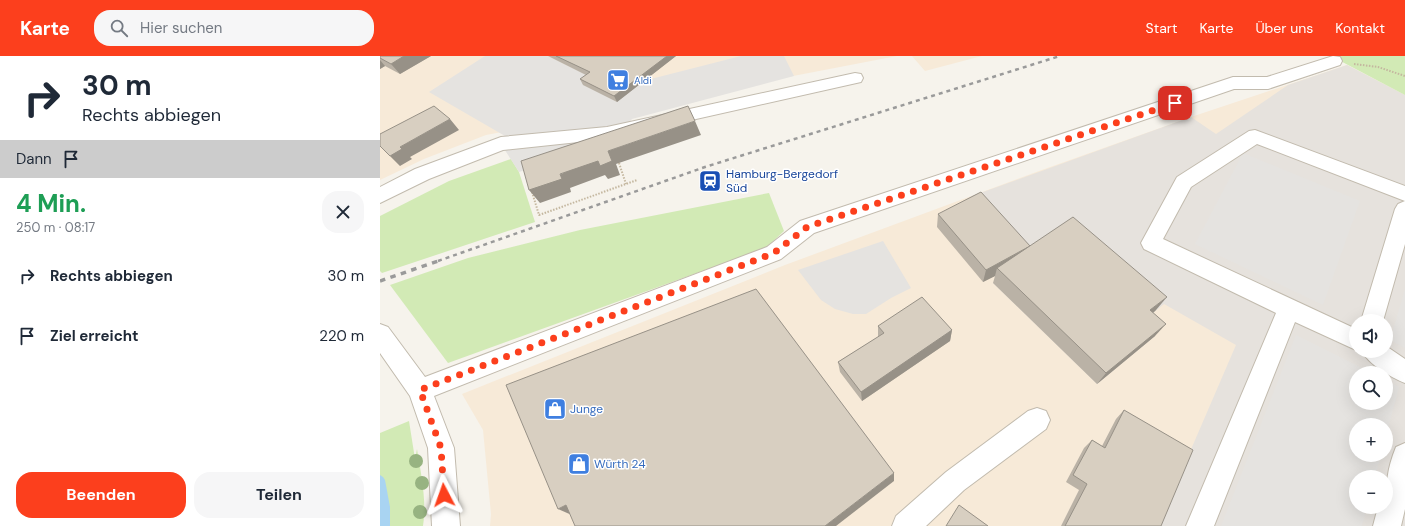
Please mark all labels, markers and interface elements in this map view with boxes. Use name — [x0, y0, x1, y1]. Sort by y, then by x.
search box — [94, 10, 374, 46]
text: Karte — [20, 16, 70, 41]
icon: search — [108, 17, 130, 39]
text: Hier suchen — [140, 18, 222, 38]
text: Start — [1146, 19, 1177, 37]
text: Karte — [1199, 19, 1233, 37]
text: Über uns — [1255, 19, 1313, 37]
text: Kontakt — [1335, 19, 1385, 37]
text: 30 m — [82, 67, 152, 104]
supermarket icon: Aldi — [605, 67, 631, 93]
icon: right — [16, 72, 68, 124]
place label: Aldi — [634, 74, 652, 87]
pin — [1158, 86, 1192, 120]
icon: arrive — [1164, 92, 1186, 114]
text: Rechts abbiegen — [82, 103, 221, 127]
icon: arrive — [60, 148, 82, 170]
text: Dann — [16, 149, 52, 169]
place label: Hamburg-Bergedorf Süd — [726, 166, 838, 196]
station icon: Hamburg-Bergedorf Süd — [697, 168, 723, 194]
text: 4 Min. — [16, 188, 86, 219]
button: close — [322, 191, 364, 233]
text: 250 m · 08:17 — [16, 219, 95, 236]
icon: right — [16, 265, 38, 287]
text: Rechts abbiegen — [50, 266, 173, 286]
text: 30 m — [328, 266, 364, 286]
map controls — [1349, 314, 1393, 514]
button: sound — [1349, 314, 1393, 358]
icon: arrive — [16, 325, 38, 347]
text: Ziel erreicht — [50, 326, 139, 346]
text: 220 m — [319, 326, 364, 346]
button: search — [1349, 366, 1393, 410]
shop icon: Junge — [542, 396, 568, 422]
place label: Junge — [570, 401, 603, 417]
button: + — [1349, 418, 1393, 462]
shop icon: Würth 24 — [566, 451, 592, 477]
place label: Würth 24 — [594, 456, 646, 472]
button: − — [1349, 470, 1393, 514]
button: Beenden — [16, 472, 186, 518]
button: Teilen — [194, 472, 364, 518]
position arrow — [423, 474, 465, 516]

